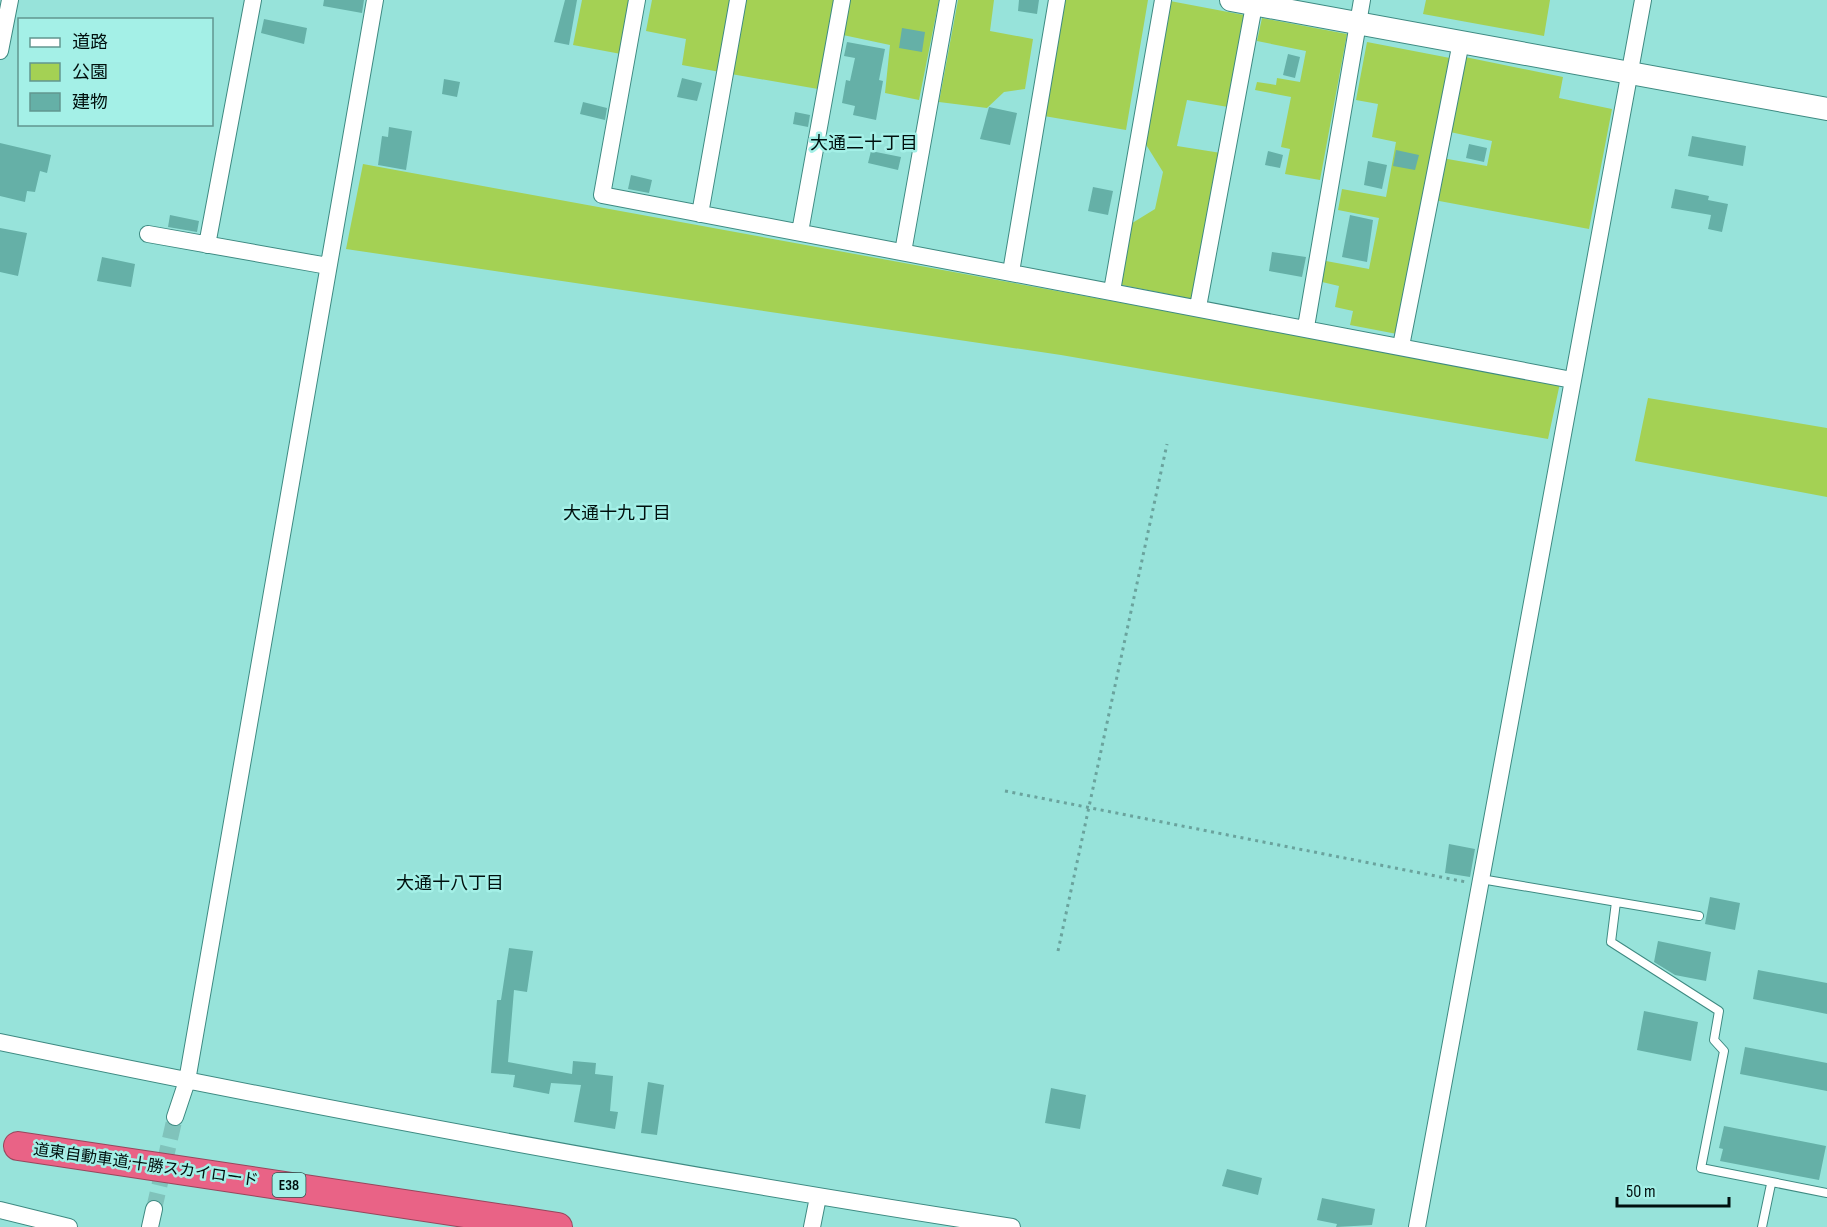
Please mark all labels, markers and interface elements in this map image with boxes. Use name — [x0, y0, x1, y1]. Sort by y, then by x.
legend — [18, 18, 213, 126]
text: 道路 — [72, 32, 108, 53]
text: 公園 — [72, 62, 108, 83]
text: 建物 — [72, 92, 108, 113]
district label: 大通二十丁目 — [810, 133, 918, 154]
district label: 大通十九丁目 — [563, 503, 671, 524]
district label: 大通十八丁目 — [396, 873, 504, 894]
street label: 道東自動車道;十勝スカイロード — [32, 1140, 260, 1191]
scale bar — [1617, 1170, 1730, 1208]
road number: E38 — [272, 1173, 306, 1197]
text: 50 m — [1626, 1181, 1656, 1202]

